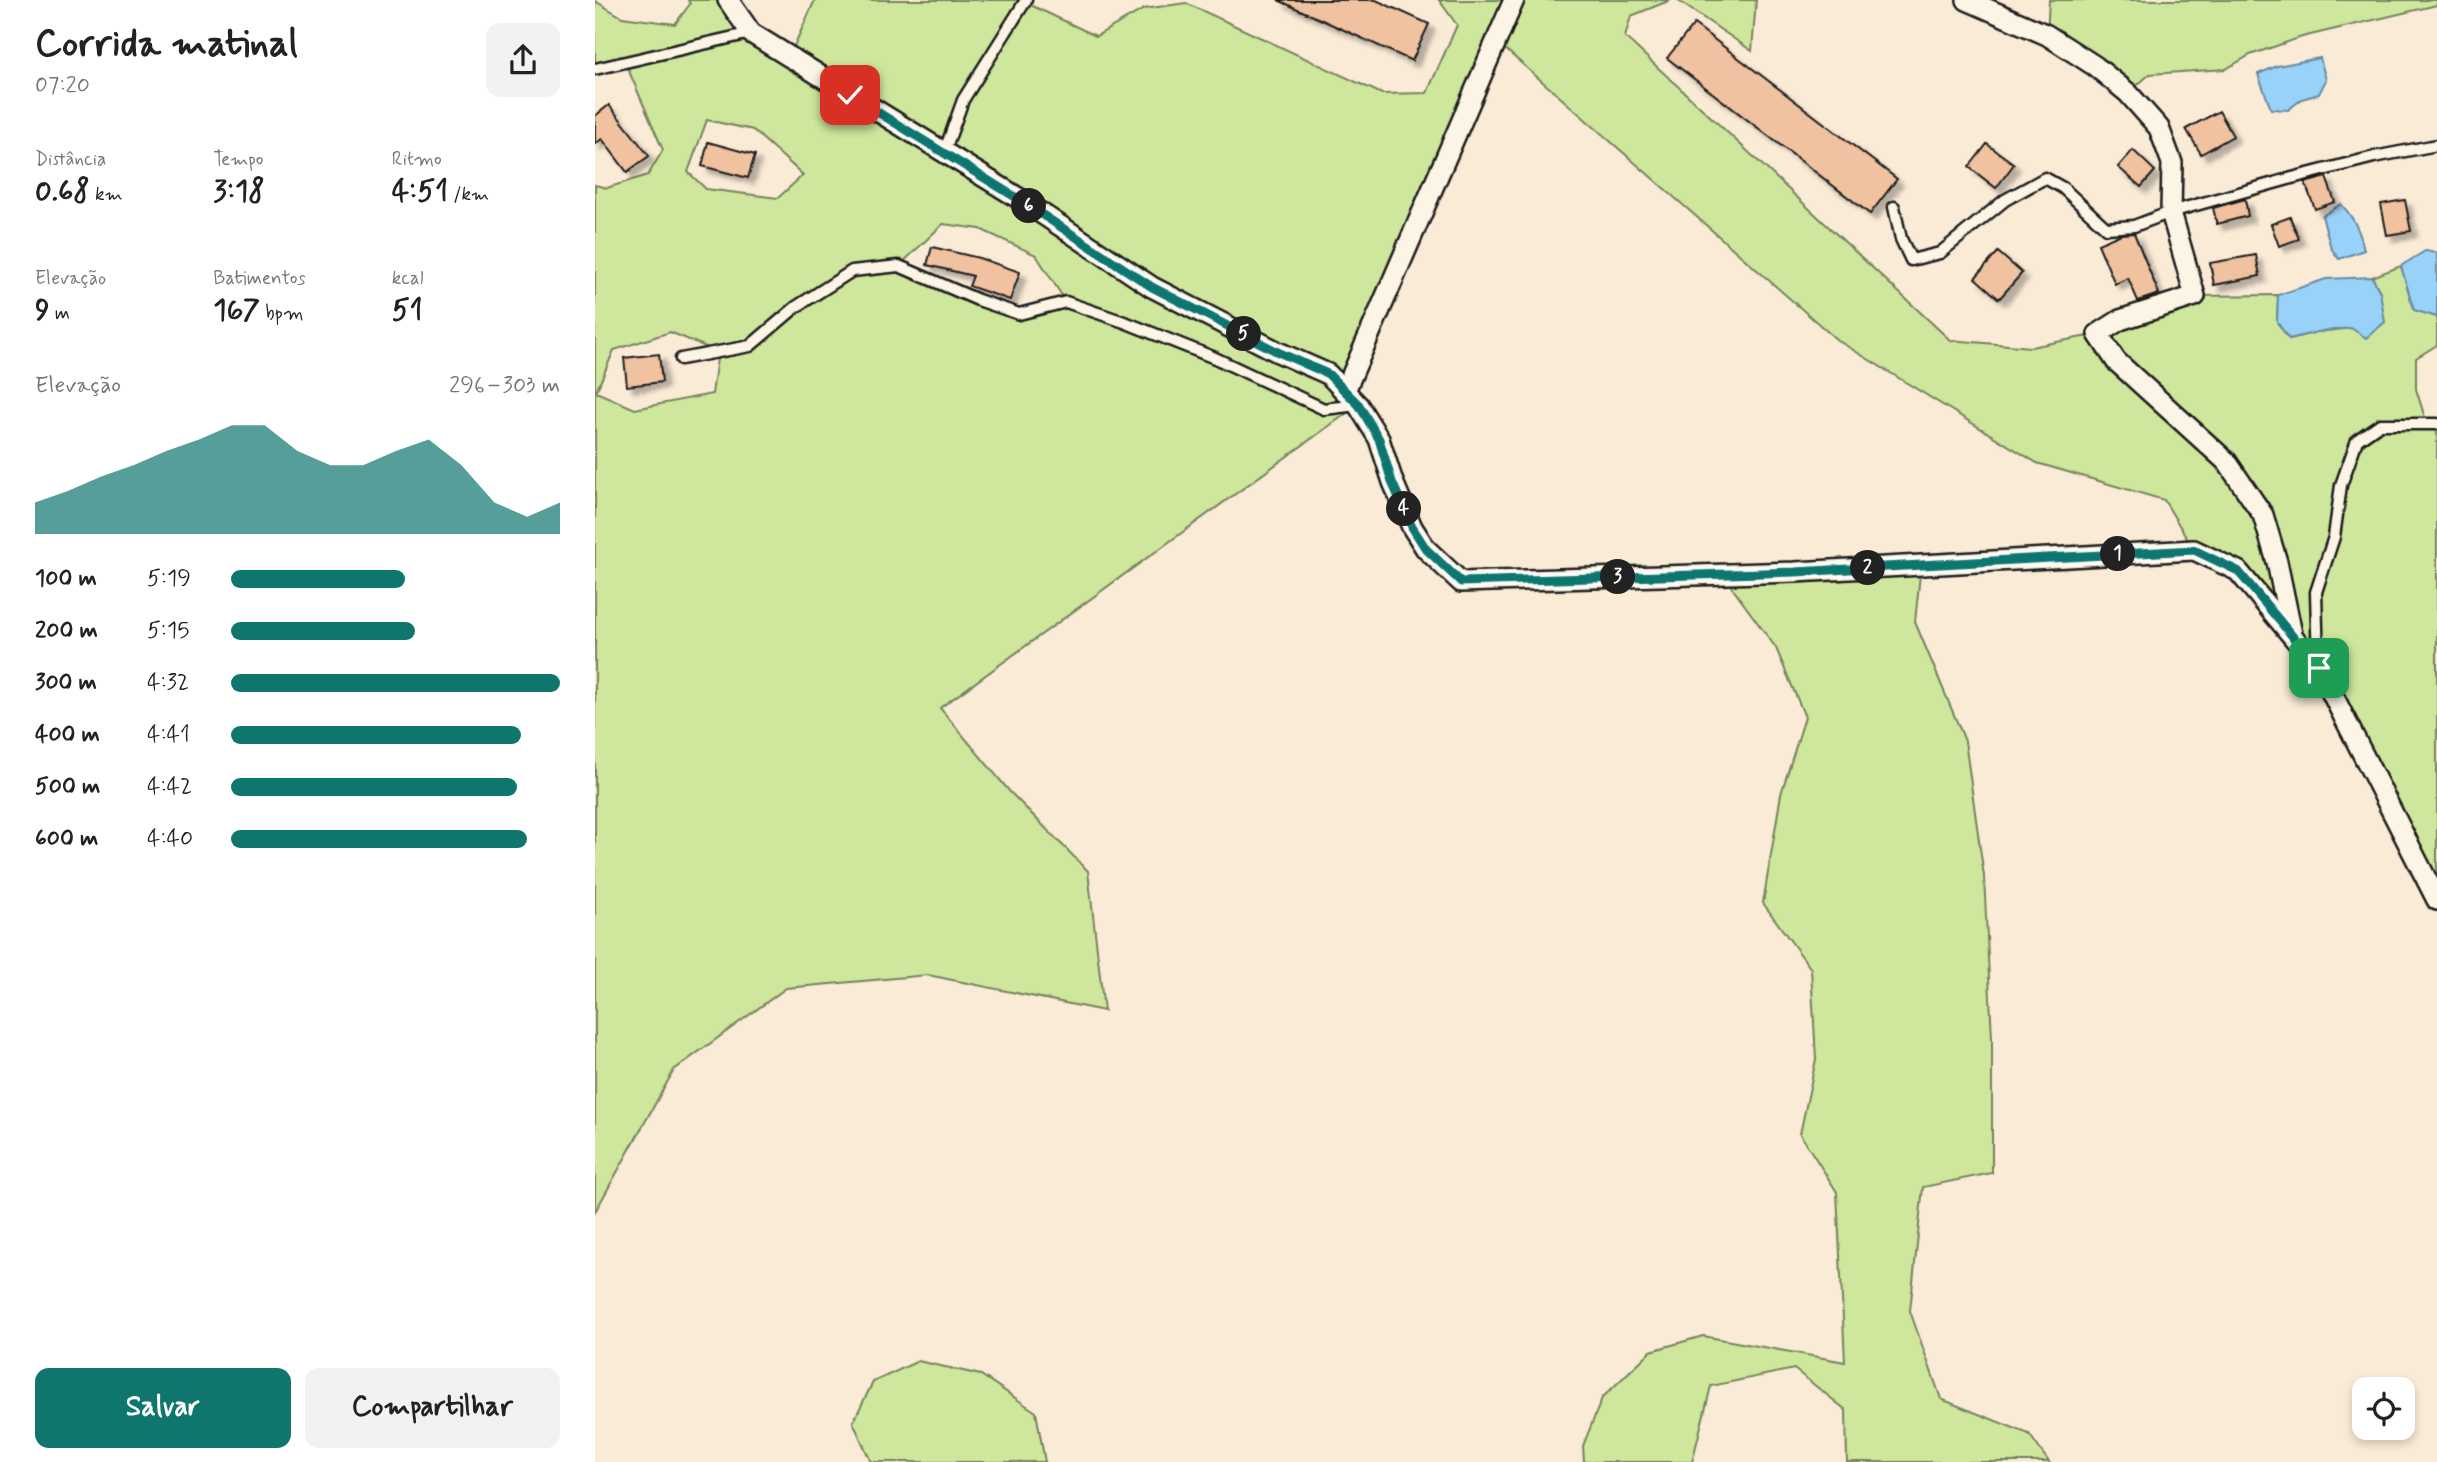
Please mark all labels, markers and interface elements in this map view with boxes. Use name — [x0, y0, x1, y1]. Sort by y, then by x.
text: Corrida matinal — [35, 20, 298, 69]
button: share — [486, 23, 560, 97]
pin — [820, 65, 880, 125]
text: 07:20 — [35, 71, 90, 101]
icon: check — [831, 76, 869, 114]
text: Distância — [35, 147, 106, 172]
text: Tempo — [213, 147, 264, 172]
text: Ritmo — [392, 147, 442, 172]
text: 0.68 — [35, 172, 90, 211]
text: 3:18 — [213, 172, 265, 211]
text: 4:51 — [392, 172, 448, 211]
text: km — [90, 182, 123, 207]
text: /km — [448, 182, 489, 207]
pin: 6 — [1011, 188, 1047, 224]
text: 6 — [1024, 193, 1033, 218]
text: Elevação — [35, 266, 106, 291]
text: Batimentos — [213, 266, 306, 291]
text: kcal — [392, 266, 424, 291]
text: 9 — [35, 291, 50, 330]
text: 167 — [213, 291, 260, 330]
text: 51 — [392, 291, 423, 330]
text: m — [50, 301, 70, 326]
text: bpm — [260, 301, 303, 326]
pin: 5 — [1227, 316, 1261, 352]
text: 5 — [1238, 321, 1249, 346]
text: Elevação — [35, 371, 121, 401]
text: 296–303 m — [449, 371, 560, 401]
pin: 4 — [1387, 491, 1421, 526]
text: 4 — [1398, 496, 1409, 521]
pin: 1 — [2101, 536, 2135, 572]
text: 1 — [2113, 541, 2122, 566]
pin: 2 — [1851, 550, 1885, 586]
text: 2 — [1863, 555, 1872, 580]
pin: 3 — [1601, 560, 1635, 594]
text: 100 m — [35, 564, 97, 594]
text: 5:19 — [147, 564, 191, 594]
text: 3 — [1613, 564, 1622, 589]
text: 200 m — [35, 616, 98, 646]
text: 5:15 — [147, 616, 189, 646]
pin — [2289, 638, 2349, 698]
icon: arrive — [2300, 649, 2338, 687]
text: 300 m — [35, 668, 97, 698]
text: 4:32 — [147, 668, 189, 698]
text: 400 m — [35, 720, 100, 750]
text: 4:41 — [147, 720, 190, 750]
text: 500 m — [35, 772, 100, 802]
text: 4:42 — [147, 772, 192, 802]
text: 600 m — [35, 824, 98, 854]
text: 4:40 — [147, 824, 193, 854]
button: Salvar — [35, 1368, 291, 1448]
button: Compartilhar — [305, 1368, 560, 1448]
map controls — [2352, 1377, 2415, 1440]
button: locate — [2352, 1377, 2415, 1440]

